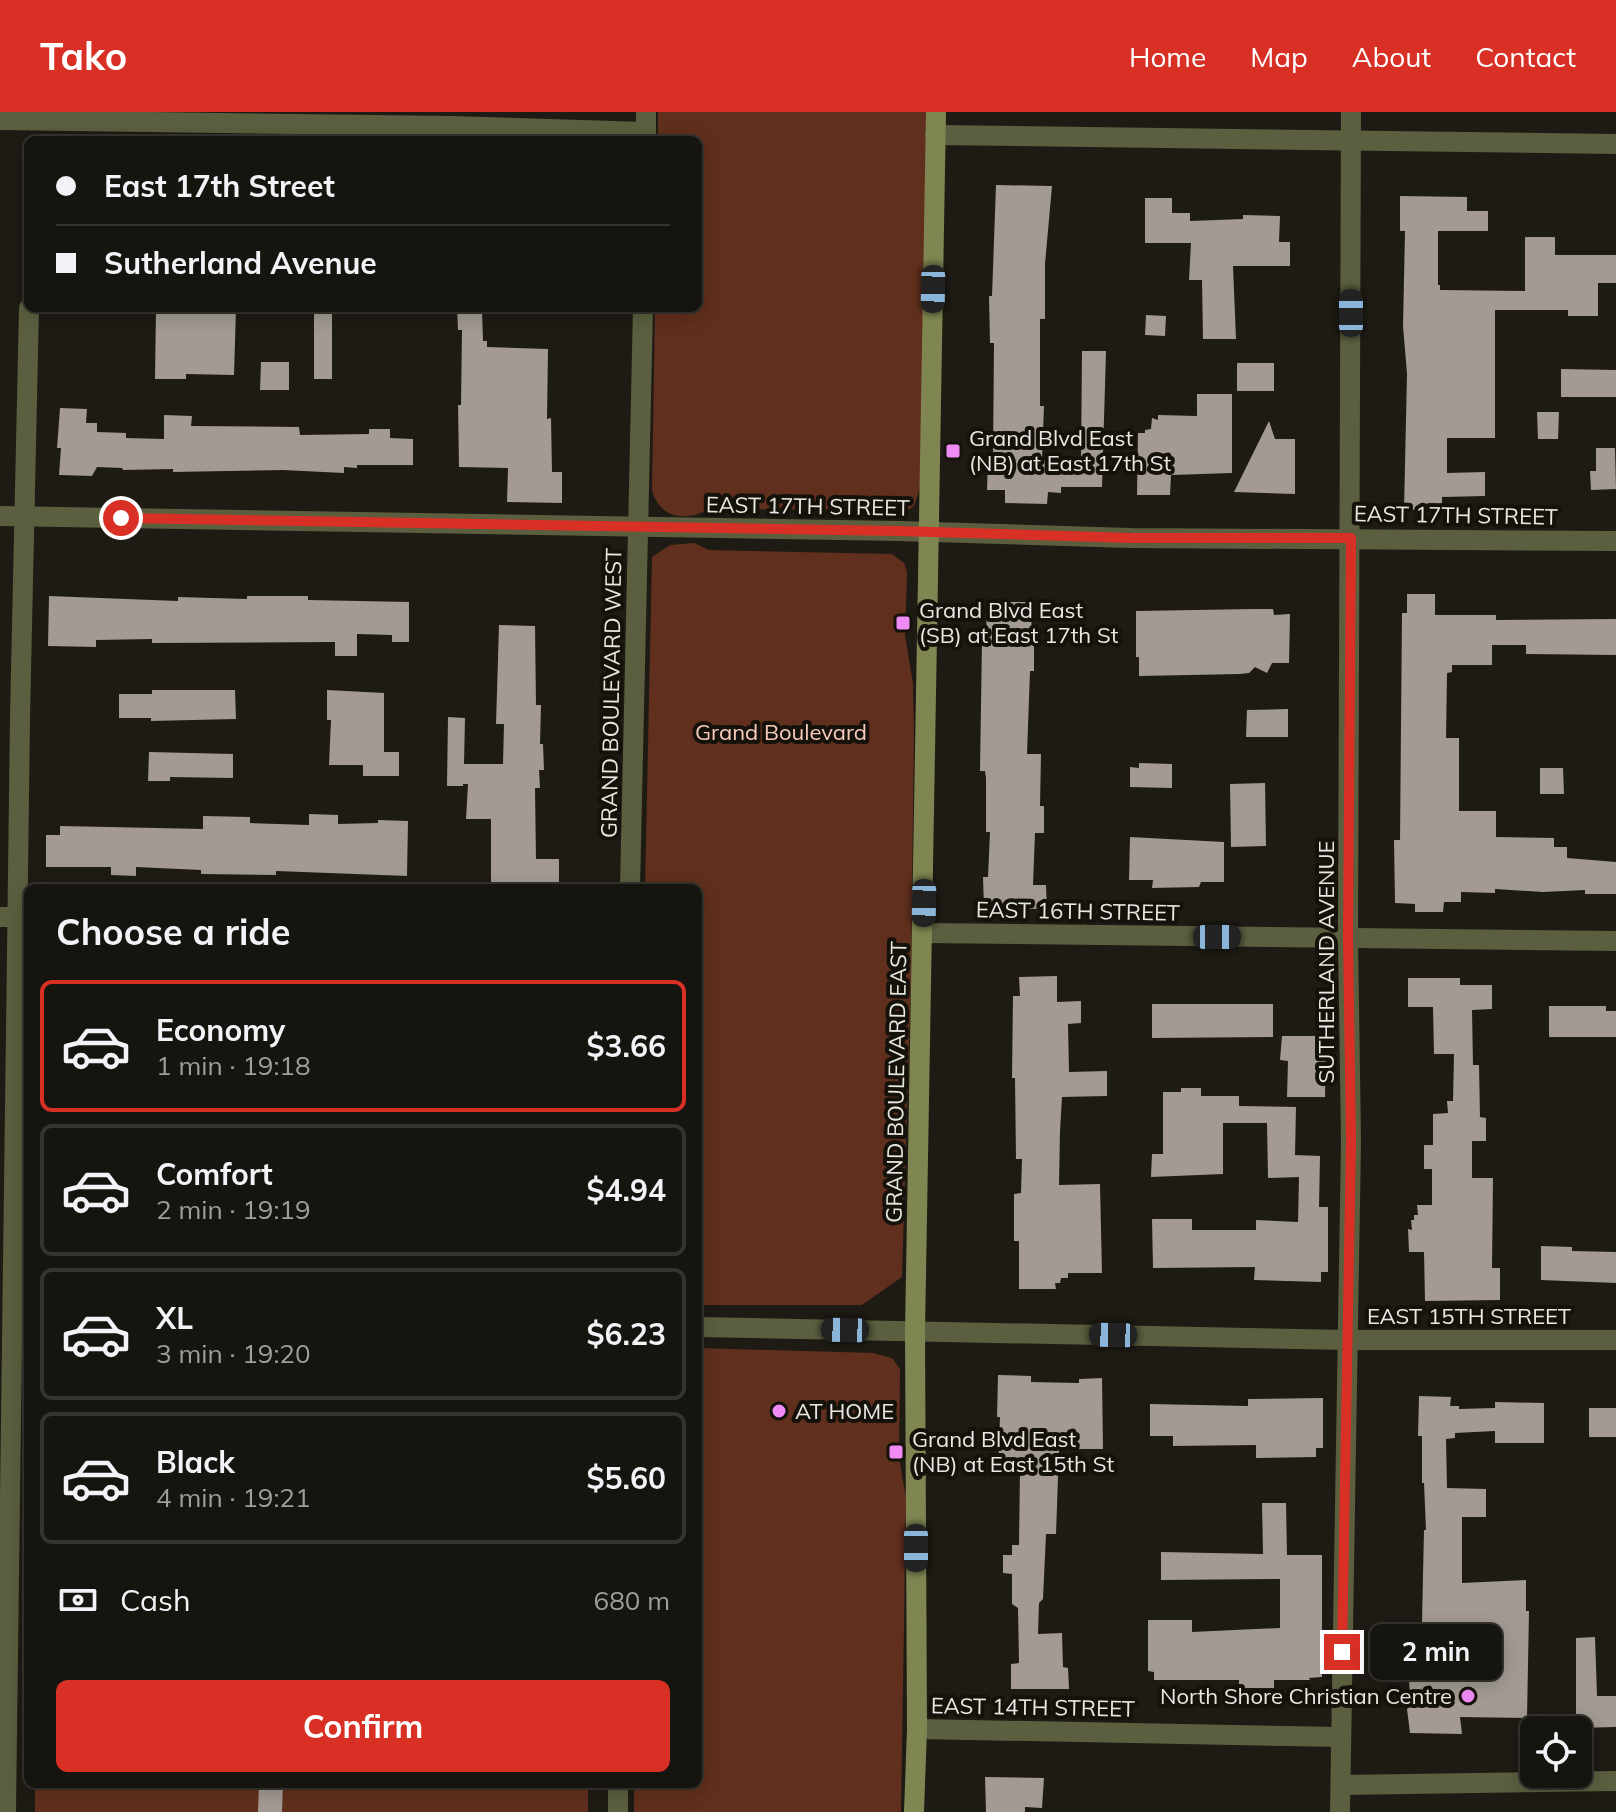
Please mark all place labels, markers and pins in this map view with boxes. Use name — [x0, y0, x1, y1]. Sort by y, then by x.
place label: Grand Blvd East (NB) at East 17th St — [969, 424, 1171, 477]
marker: Grand Blvd East (NB) at East 17th St — [944, 442, 962, 460]
place label: Grand Blvd East (SB) at East 17th St — [919, 596, 1119, 649]
marker: Grand Blvd East (SB) at East 17th St — [894, 614, 912, 632]
place label: AT HOME — [795, 1397, 894, 1425]
marker: AT HOME — [770, 1402, 788, 1420]
place label: Grand Blvd East (NB) at East 15th St — [912, 1425, 1114, 1478]
marker: Grand Blvd East (NB) at East 15th St — [887, 1443, 905, 1461]
place label: North Shore Christian Centre — [1160, 1682, 1452, 1710]
marker: North Shore Christian Centre — [1459, 1687, 1477, 1705]

